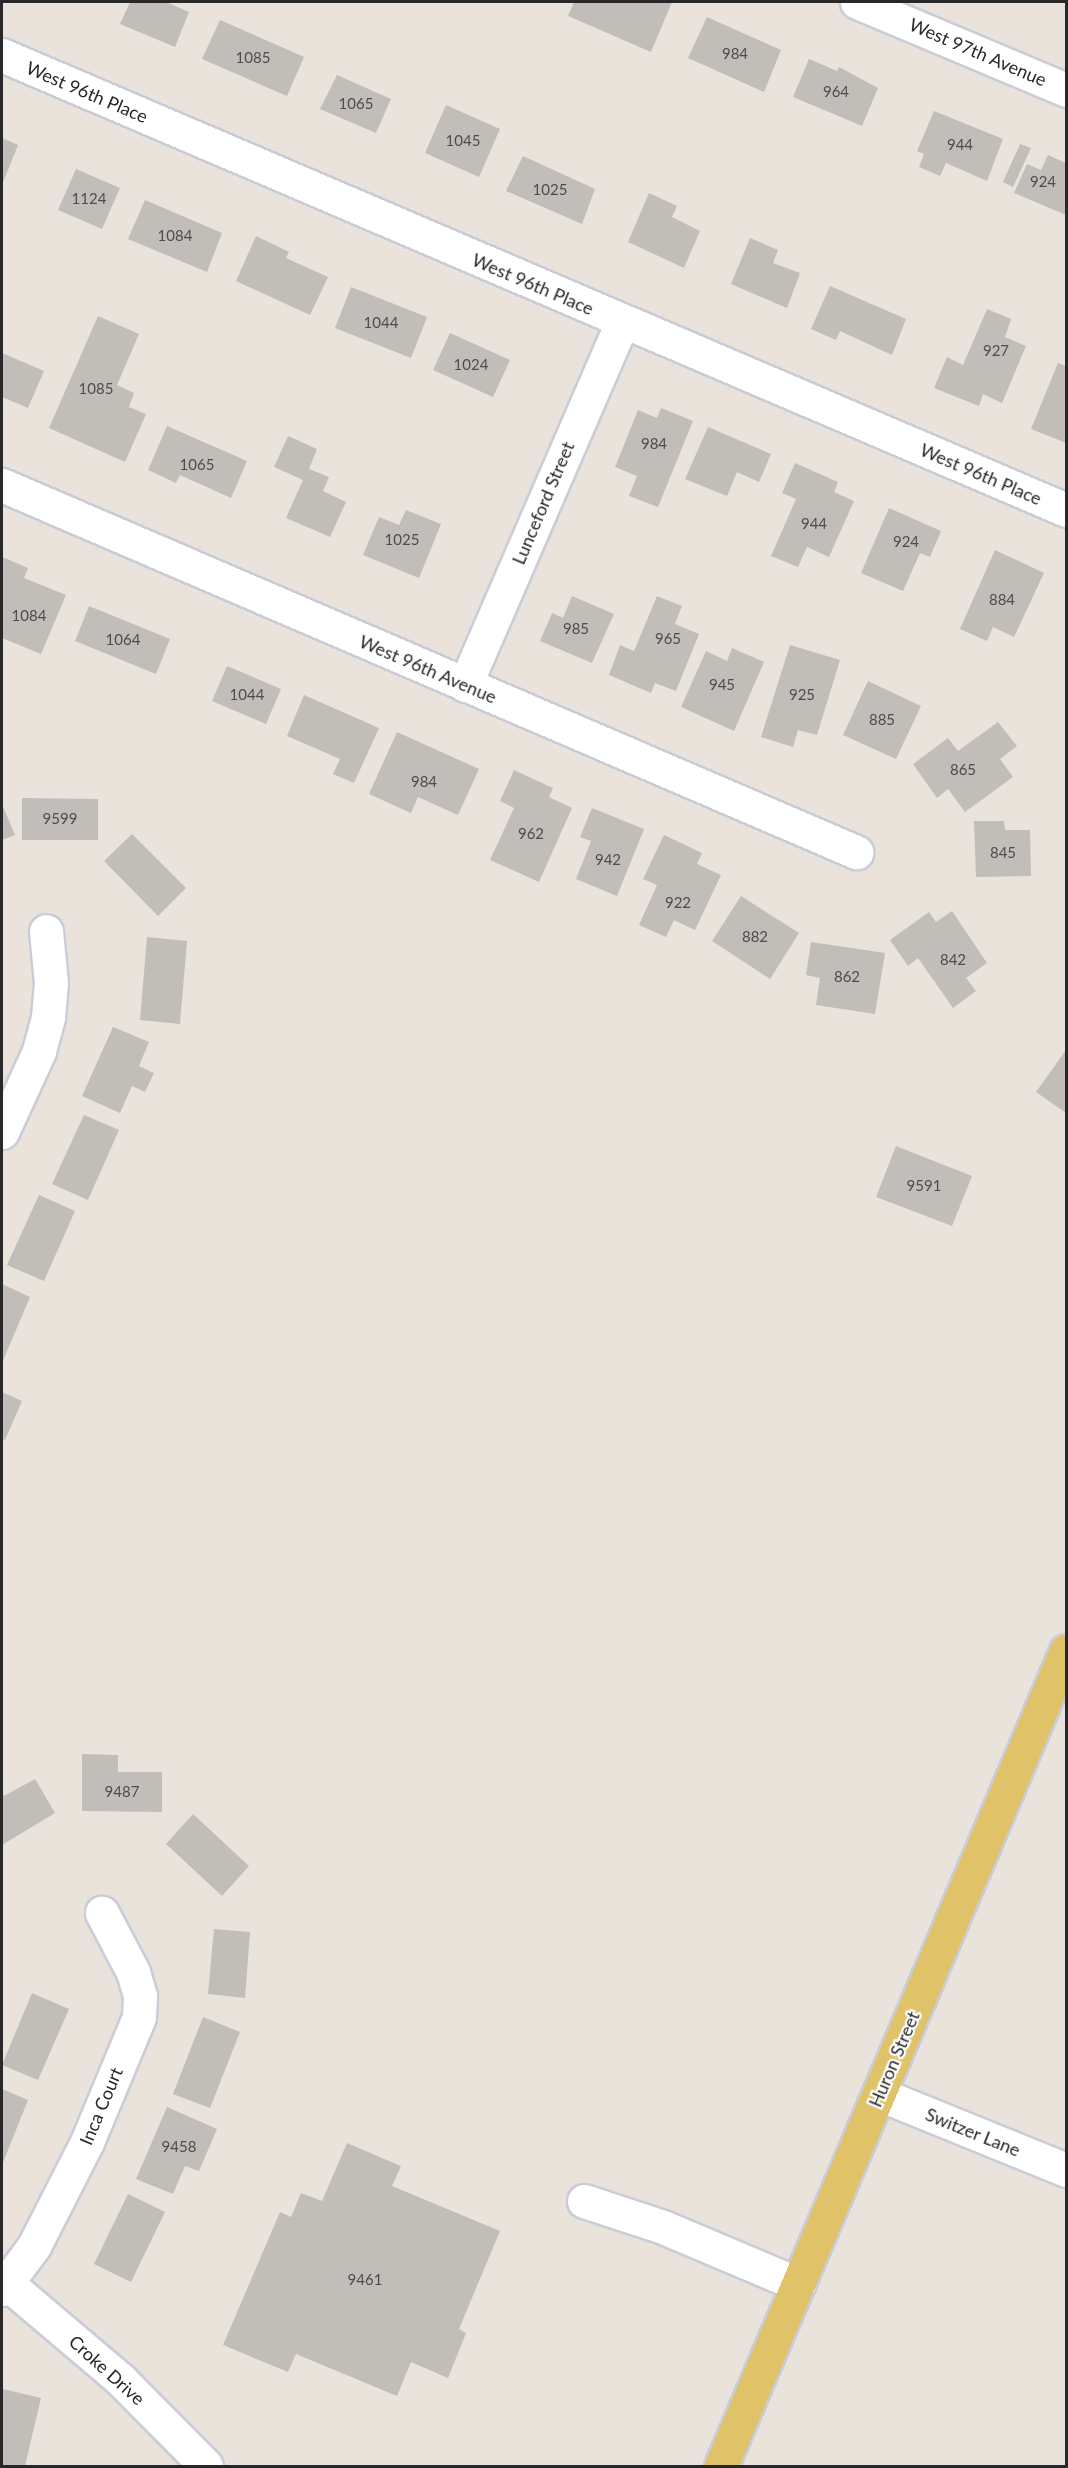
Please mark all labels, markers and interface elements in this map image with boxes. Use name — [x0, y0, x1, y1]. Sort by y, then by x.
street label: West 97th Avenue — [906, 13, 1050, 91]
house number: 984 — [722, 45, 748, 63]
house number: 1085 — [236, 49, 270, 67]
street label: West 96th Place — [23, 57, 151, 127]
house number: 964 — [823, 83, 849, 101]
house number: 1065 — [339, 95, 373, 113]
house number: 1045 — [446, 132, 480, 150]
house number: 944 — [947, 136, 973, 154]
house number: 924 — [1030, 173, 1056, 191]
house number: 1025 — [533, 181, 567, 199]
house number: 1124 — [72, 190, 106, 208]
house number: 1084 — [158, 227, 192, 245]
street label: West 96th Place — [469, 249, 597, 319]
house number: 1044 — [364, 314, 398, 332]
house number: 927 — [983, 342, 1009, 360]
house number: 1024 — [454, 356, 488, 374]
house number: 1085 — [79, 380, 113, 398]
house number: 984 — [641, 435, 667, 453]
street label: Lunceford Street — [507, 438, 579, 568]
street label: West 96th Place — [917, 439, 1045, 509]
house number: 1065 — [180, 456, 214, 474]
house number: 944 — [801, 515, 827, 533]
house number: 1025 — [385, 531, 419, 549]
house number: 924 — [893, 533, 919, 551]
house number: 884 — [989, 591, 1015, 609]
house number: 1084 — [12, 607, 46, 625]
house number: 985 — [563, 620, 589, 638]
street label: West 96th Avenue — [356, 630, 500, 708]
house number: 965 — [655, 630, 681, 648]
house number: 1064 — [106, 631, 140, 649]
house number: 945 — [709, 676, 735, 694]
house number: 1044 — [230, 686, 264, 704]
house number: 925 — [789, 686, 815, 704]
house number: 885 — [869, 711, 895, 729]
house number: 865 — [950, 761, 976, 779]
house number: 984 — [411, 773, 437, 791]
house number: 9599 — [43, 810, 77, 828]
house number: 962 — [518, 825, 544, 843]
house number: 845 — [990, 844, 1016, 862]
house number: 942 — [595, 851, 621, 869]
house number: 922 — [665, 894, 691, 912]
house number: 882 — [742, 928, 768, 946]
house number: 842 — [940, 951, 966, 969]
house number: 862 — [834, 968, 860, 986]
house number: 9591 — [907, 1177, 941, 1195]
house number: 9487 — [105, 1783, 139, 1801]
street label: Huron Street — [864, 2008, 924, 2110]
street label: Inca Court — [75, 2064, 127, 2148]
street label: Switzer Lane — [922, 2103, 1024, 2161]
house number: 9458 — [162, 2138, 196, 2156]
house number: 9461 — [348, 2271, 382, 2289]
street label: Croke Drive — [65, 2331, 149, 2409]

